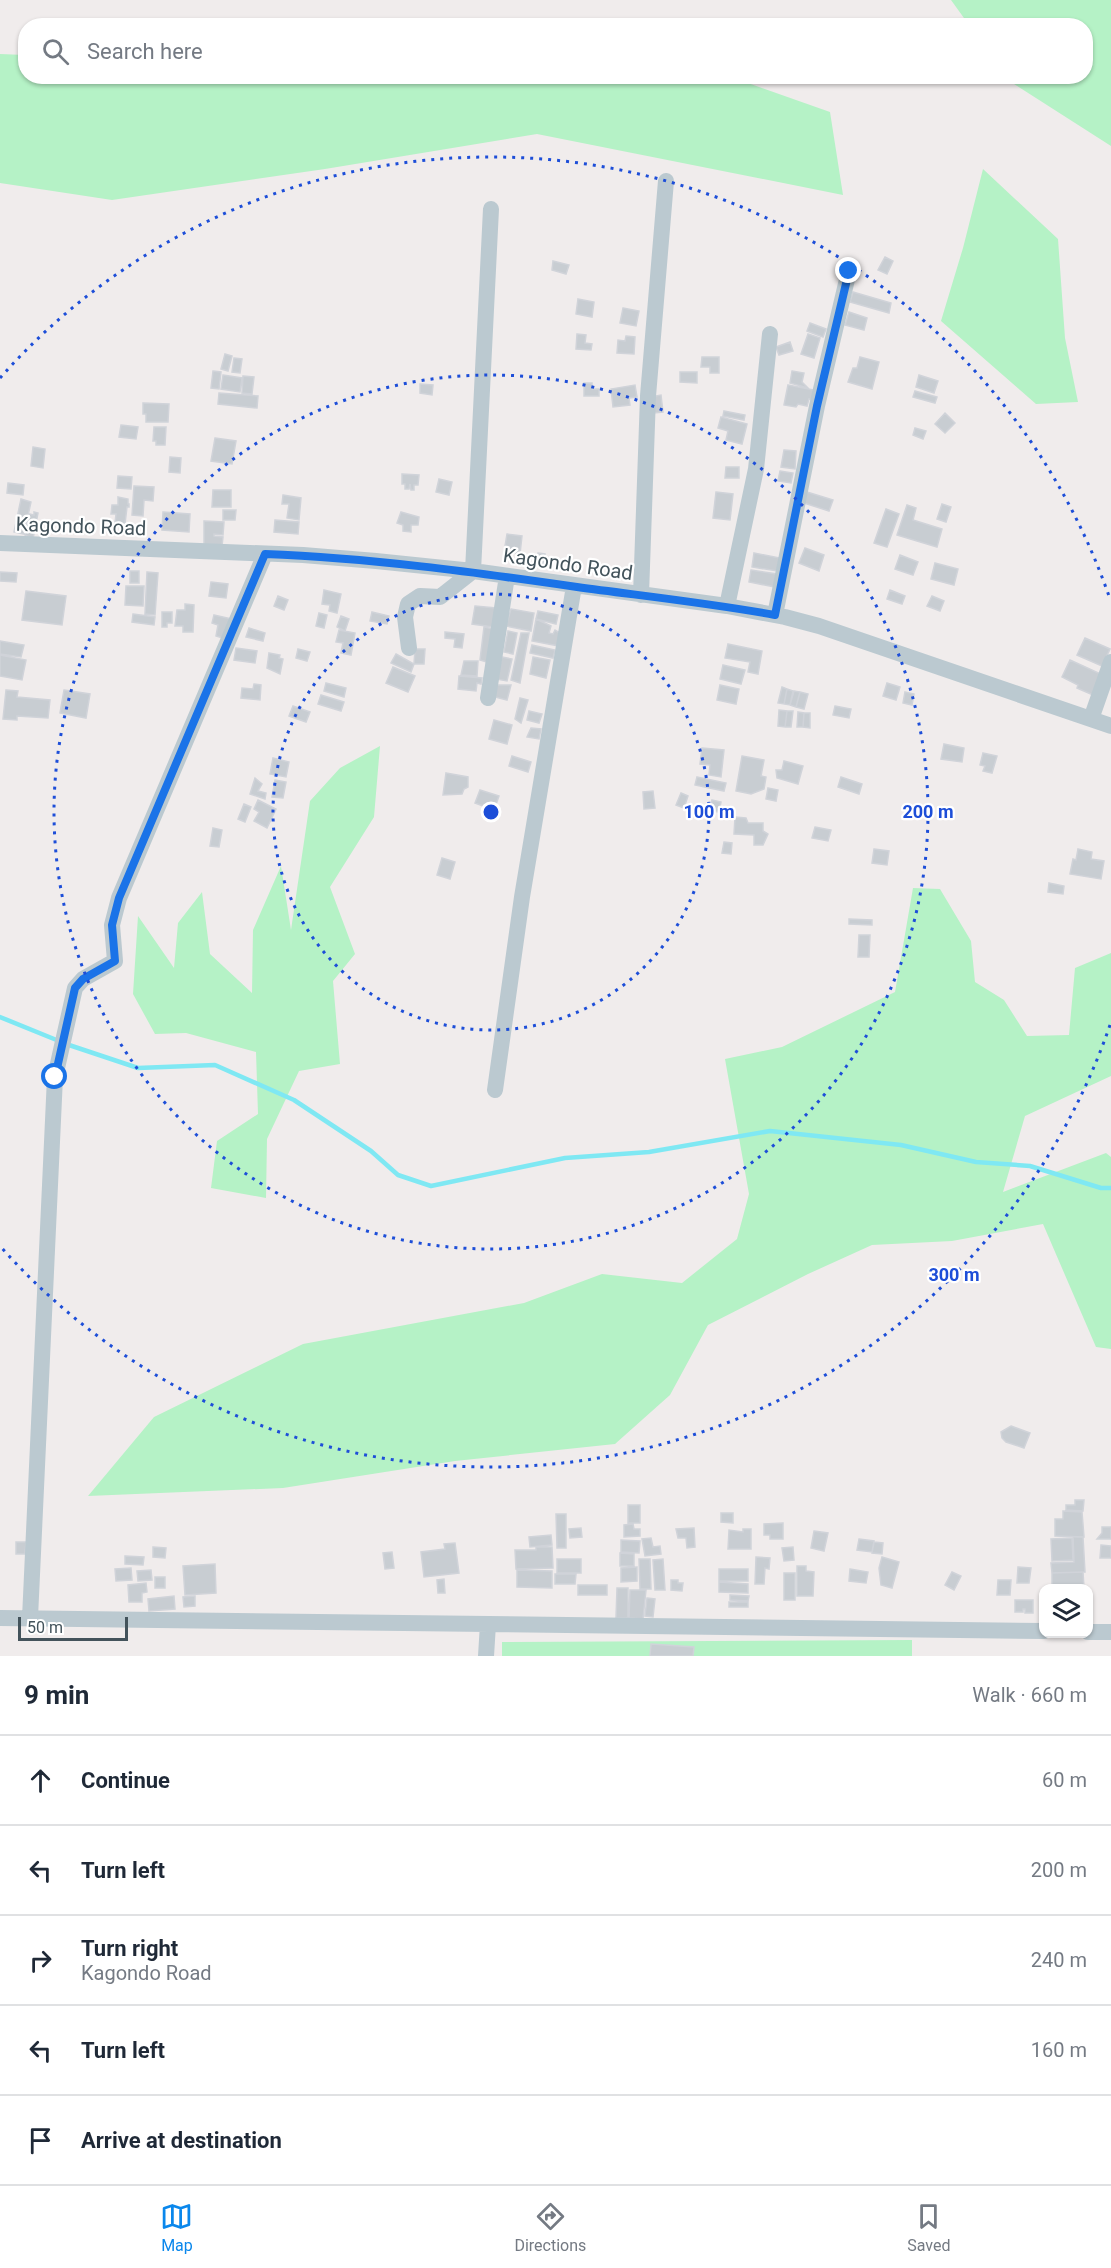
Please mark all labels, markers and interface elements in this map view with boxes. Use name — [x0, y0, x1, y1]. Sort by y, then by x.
search box — [18, 18, 1093, 84]
icon: search — [39, 35, 72, 68]
text: Search here — [87, 39, 203, 64]
route end — [835, 257, 861, 283]
street label: Kagondo Road — [15, 512, 147, 540]
street label: Kagondo Road — [502, 543, 634, 585]
text: 100 m — [683, 801, 735, 822]
text: 200 m — [902, 801, 954, 822]
centre of rings — [481, 802, 501, 822]
route start — [41, 1063, 67, 1089]
text: 300 m — [928, 1264, 980, 1285]
map controls — [1039, 1584, 1093, 1638]
button: layers — [1039, 1584, 1093, 1638]
scale bar — [18, 1614, 128, 1642]
text: 50 m — [27, 1618, 63, 1637]
text: 9 min — [24, 1680, 89, 1710]
text: Walk · 660 m — [972, 1683, 1087, 1707]
icon: ahead — [24, 1764, 57, 1797]
text: Continue — [81, 1768, 170, 1793]
text: 60 m — [1042, 1768, 1087, 1792]
icon: left — [24, 1854, 57, 1887]
text: Turn left — [81, 1858, 165, 1883]
text: 200 m — [1031, 1858, 1087, 1882]
text: Turn right — [81, 1936, 178, 1961]
icon: right — [24, 1944, 57, 1977]
text: 240 m — [1031, 1948, 1087, 1972]
text: Kagondo Road — [81, 1961, 212, 1985]
icon: left — [24, 2034, 57, 2067]
text: Turn left — [81, 2038, 165, 2063]
text: 160 m — [1031, 2038, 1087, 2062]
icon: arrive — [24, 2124, 57, 2157]
text: Arrive at destination — [81, 2128, 282, 2153]
tab: Map — [160, 2200, 193, 2255]
tab: Directions — [514, 2200, 586, 2255]
tab: Saved — [907, 2200, 951, 2255]

